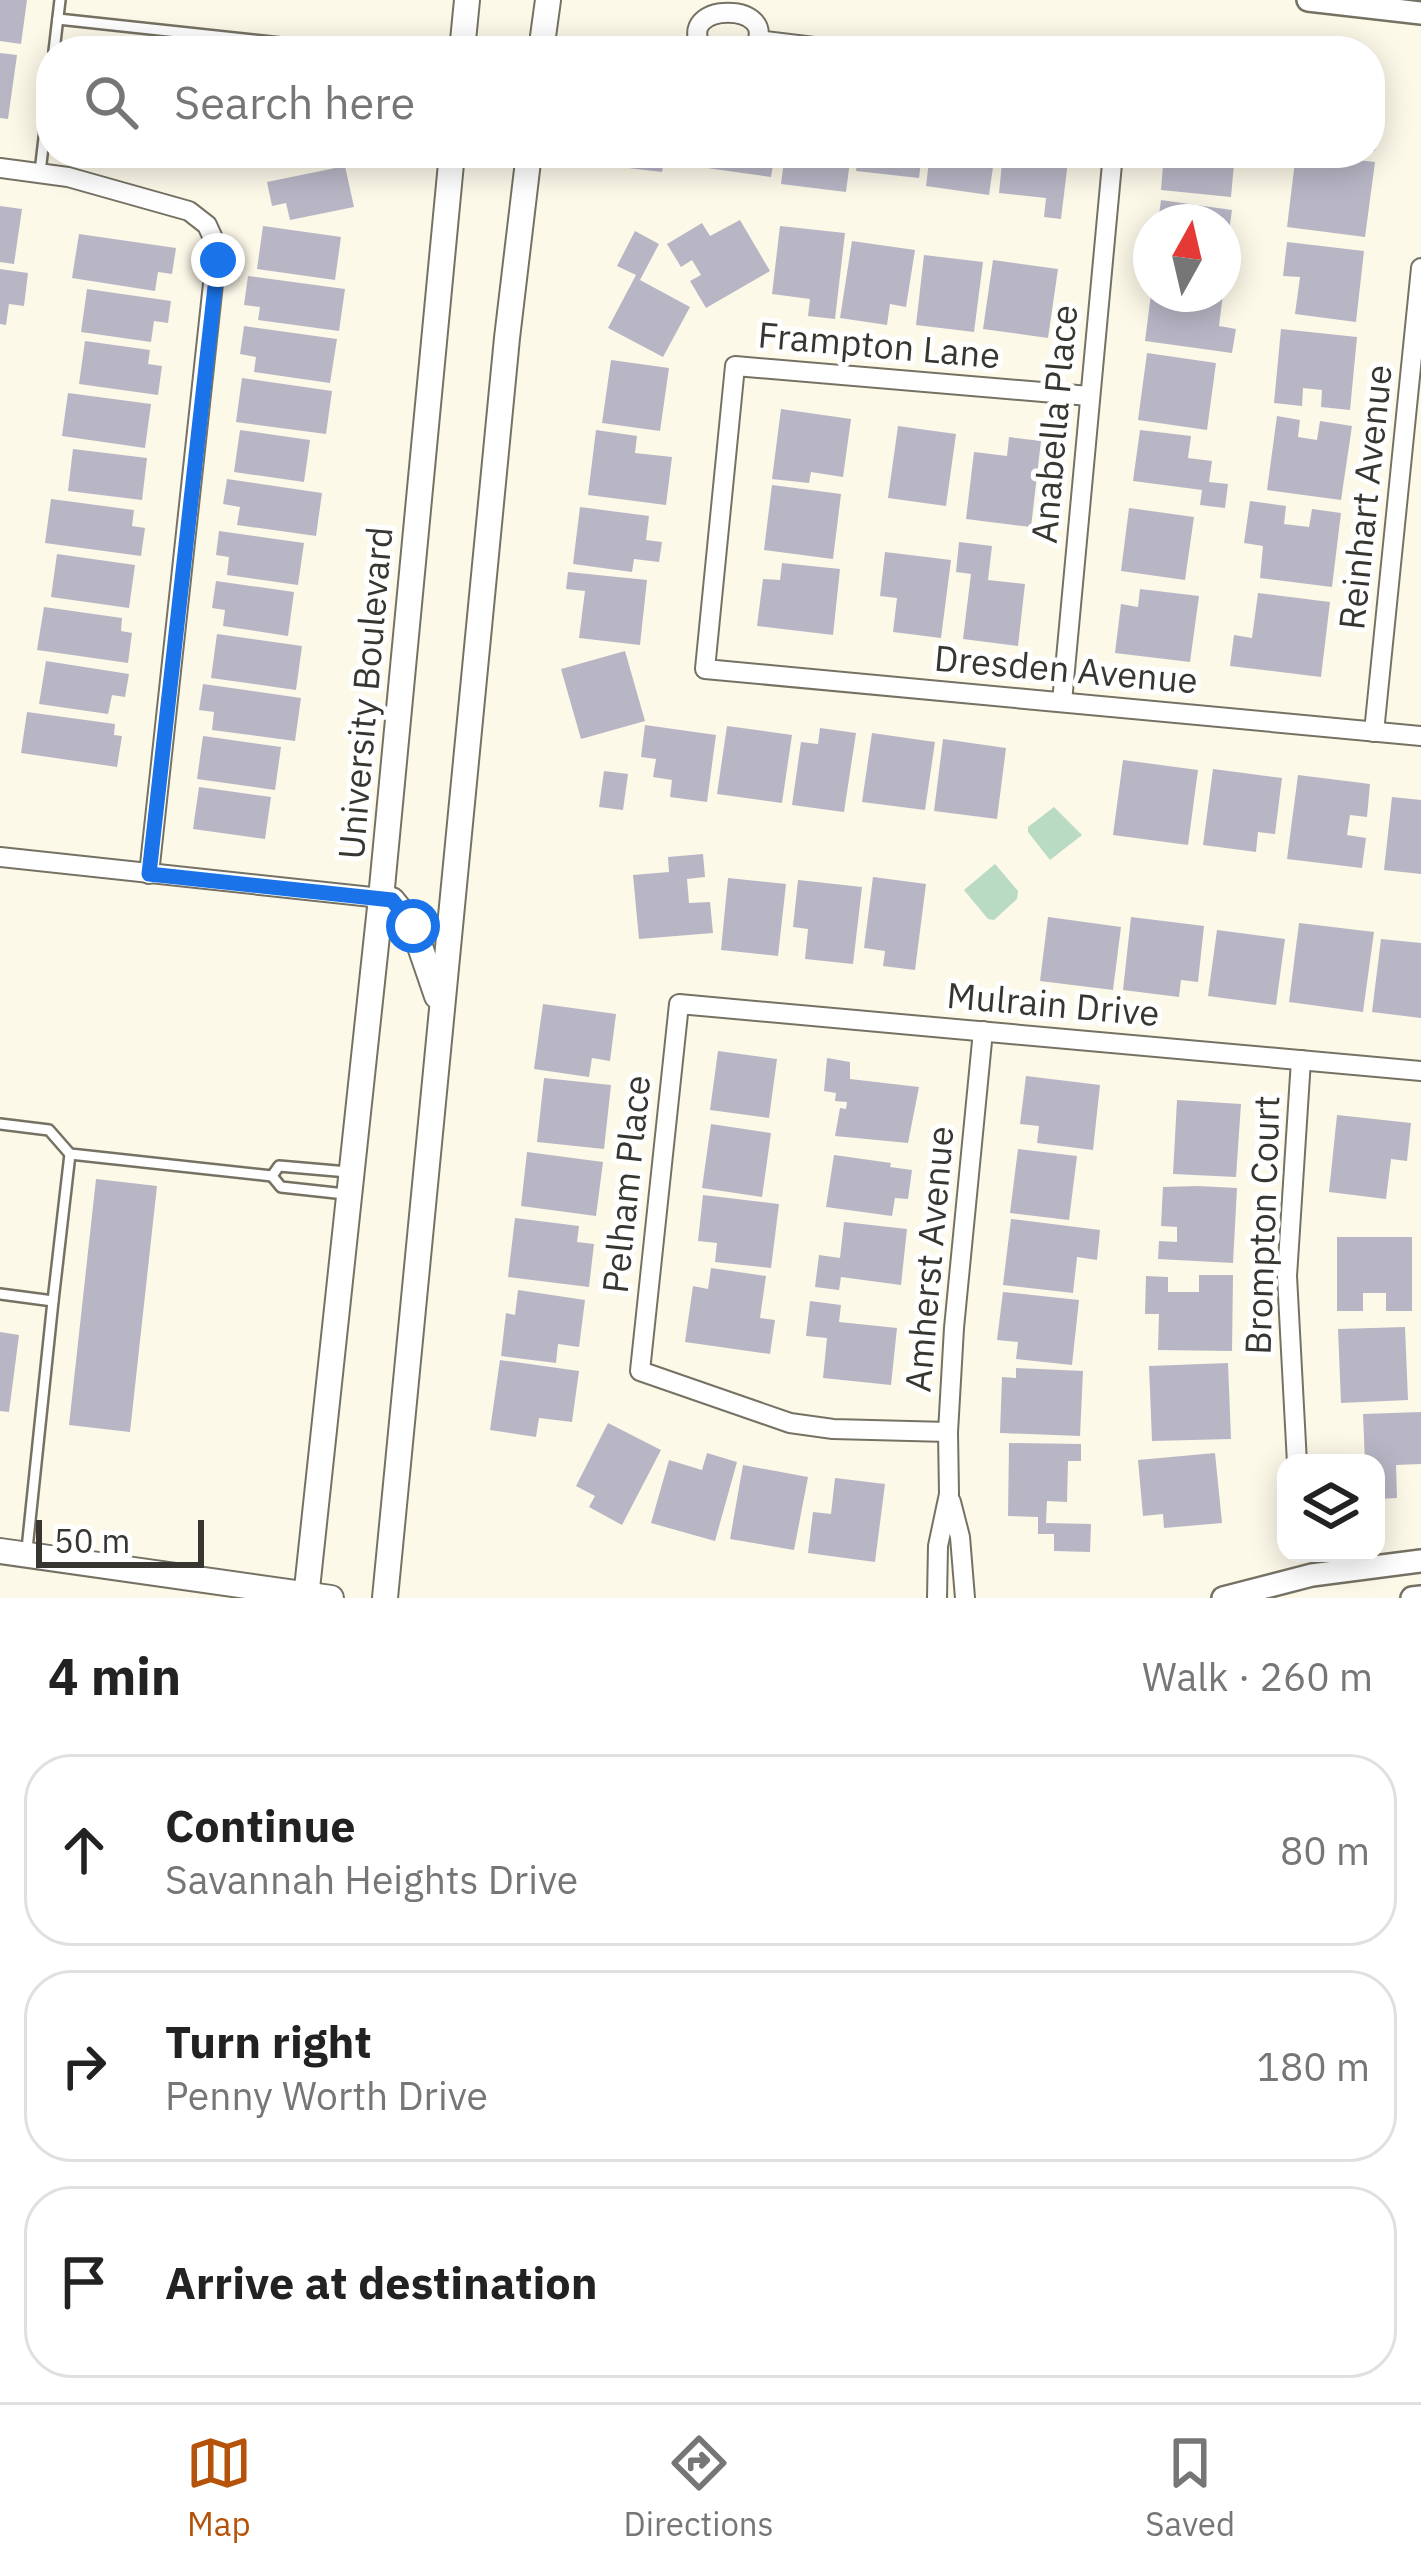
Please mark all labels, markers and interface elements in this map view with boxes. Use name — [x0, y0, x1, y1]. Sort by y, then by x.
search box — [36, 36, 1385, 168]
icon: search — [78, 69, 144, 135]
text: Search here — [174, 73, 415, 131]
north arrow — [1133, 204, 1241, 312]
route end — [191, 233, 245, 287]
street label: Anabella Place — [1020, 303, 1087, 545]
street label: Frampton Lane — [756, 311, 1002, 378]
street label: Reinhart Avenue — [1327, 362, 1402, 632]
street label: University Boulevard — [327, 525, 402, 861]
street label: Dresden Avenue — [932, 634, 1200, 703]
route start — [386, 899, 440, 953]
street label: Mulrain Drive — [945, 971, 1161, 1036]
street label: Pelham Place — [591, 1073, 660, 1295]
street label: Brompton Court — [1233, 1095, 1290, 1355]
street label: Amherst Avenue — [893, 1124, 964, 1394]
map controls — [1277, 1454, 1385, 1562]
button: layers — [1277, 1454, 1385, 1562]
scale bar — [36, 1514, 204, 1567]
text: 50 m — [54, 1519, 130, 1562]
text: 4 min — [48, 1643, 181, 1709]
text: Walk · 260 m — [1142, 1651, 1373, 1702]
text: Continue — [165, 1796, 356, 1854]
icon: ahead — [51, 1817, 117, 1883]
text: 80 m — [1280, 1825, 1370, 1876]
text: Savannah Heights Drive — [165, 1854, 578, 1905]
text: Turn right — [165, 2012, 372, 2070]
icon: right — [51, 2033, 117, 2099]
text: 180 m — [1257, 2041, 1370, 2092]
text: Penny Worth Drive — [165, 2070, 488, 2121]
icon: arrive — [51, 2249, 117, 2315]
text: Arrive at destination — [165, 2253, 598, 2311]
tab: Map — [186, 2430, 252, 2545]
tab: Directions — [624, 2430, 774, 2545]
tab: Saved — [1145, 2430, 1235, 2545]

